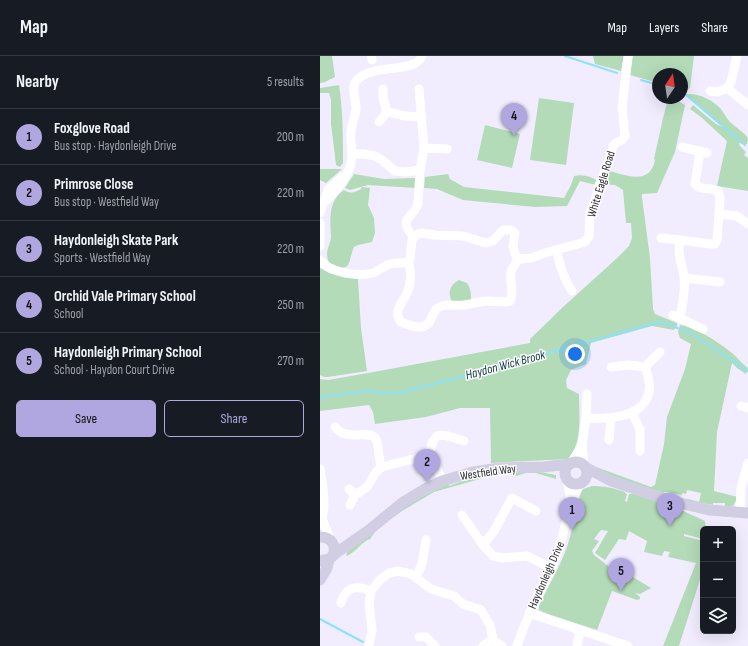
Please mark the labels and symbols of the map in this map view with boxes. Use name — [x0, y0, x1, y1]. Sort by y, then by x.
north arrow — [652, 68, 688, 104]
pin: 4 — [501, 103, 527, 136]
street label: White Eagle Road — [584, 149, 619, 219]
your location — [565, 344, 585, 364]
water label: Haydon Wick Brook — [464, 346, 548, 383]
pin: 2 — [414, 449, 440, 482]
street label: Westfield Way — [459, 461, 517, 484]
pin: 3 — [657, 493, 683, 526]
pin: 1 — [559, 497, 585, 530]
street label: Haydonleigh Drive — [525, 539, 568, 611]
pin: 5 — [608, 558, 634, 591]

